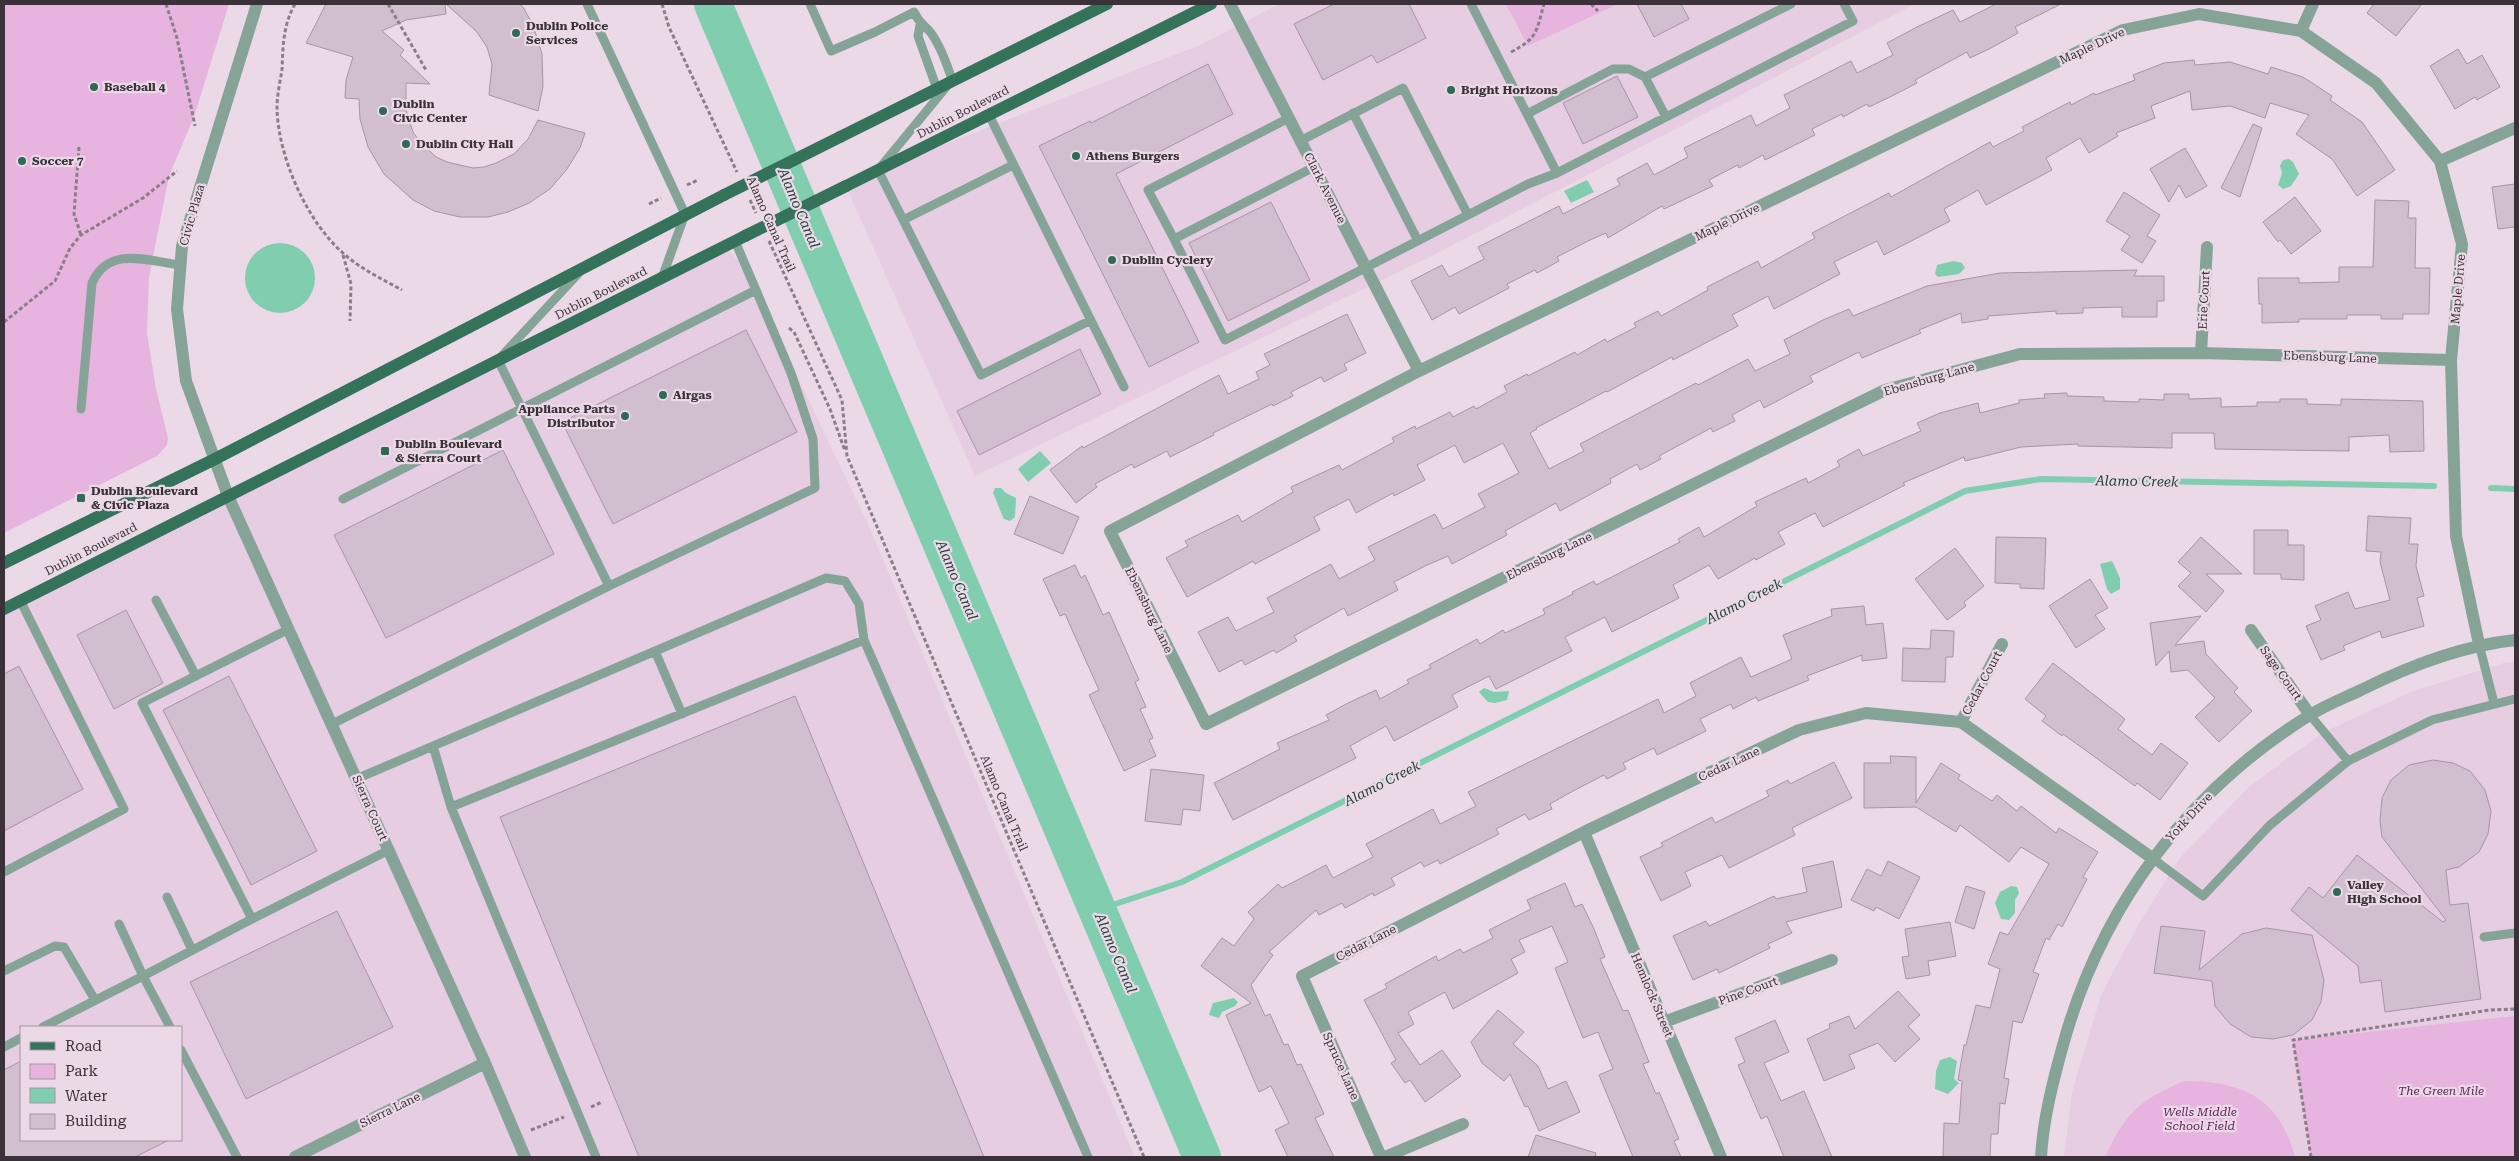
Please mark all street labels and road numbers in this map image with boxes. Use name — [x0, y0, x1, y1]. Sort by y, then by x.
street label: Maple Drive — [2057, 25, 2127, 67]
street label: Dublin Boulevard — [915, 83, 1012, 141]
street label: Clark Avenue — [1301, 150, 1349, 226]
street label: Alamo Canal Trail — [744, 174, 798, 274]
street label: Civic Plaza — [177, 182, 208, 247]
street label: Maple Drive — [1692, 200, 1762, 244]
street label: Maple Drive — [2448, 253, 2468, 325]
street label: Dublin Boulevard — [553, 264, 650, 322]
street label: Erie Court — [2195, 270, 2213, 330]
street label: Ebensburg Lane — [2283, 348, 2377, 366]
street label: Ebensburg Lane — [1882, 359, 1976, 399]
street label: Dublin Boulevard — [43, 520, 140, 578]
street label: Ebensburg Lane — [1504, 529, 1595, 583]
street label: Ebensburg Lane — [1122, 565, 1176, 656]
street label: Sage Court — [2257, 643, 2305, 703]
street label: Cedar Court — [1959, 648, 2005, 717]
street label: Cedar Lane — [1696, 744, 1762, 784]
street label: Alamo Canal Trail — [977, 753, 1031, 853]
street label: Sierra Court — [349, 773, 391, 843]
street label: York Drive — [2163, 789, 2215, 844]
street label: Cedar Lane — [1333, 922, 1399, 964]
street label: Hemlock Street — [1628, 951, 1676, 1040]
street label: Pine Court — [1716, 974, 1780, 1008]
street label: Spruce Lane — [1320, 1030, 1362, 1102]
street label: Sierra Lane — [357, 1089, 423, 1131]

